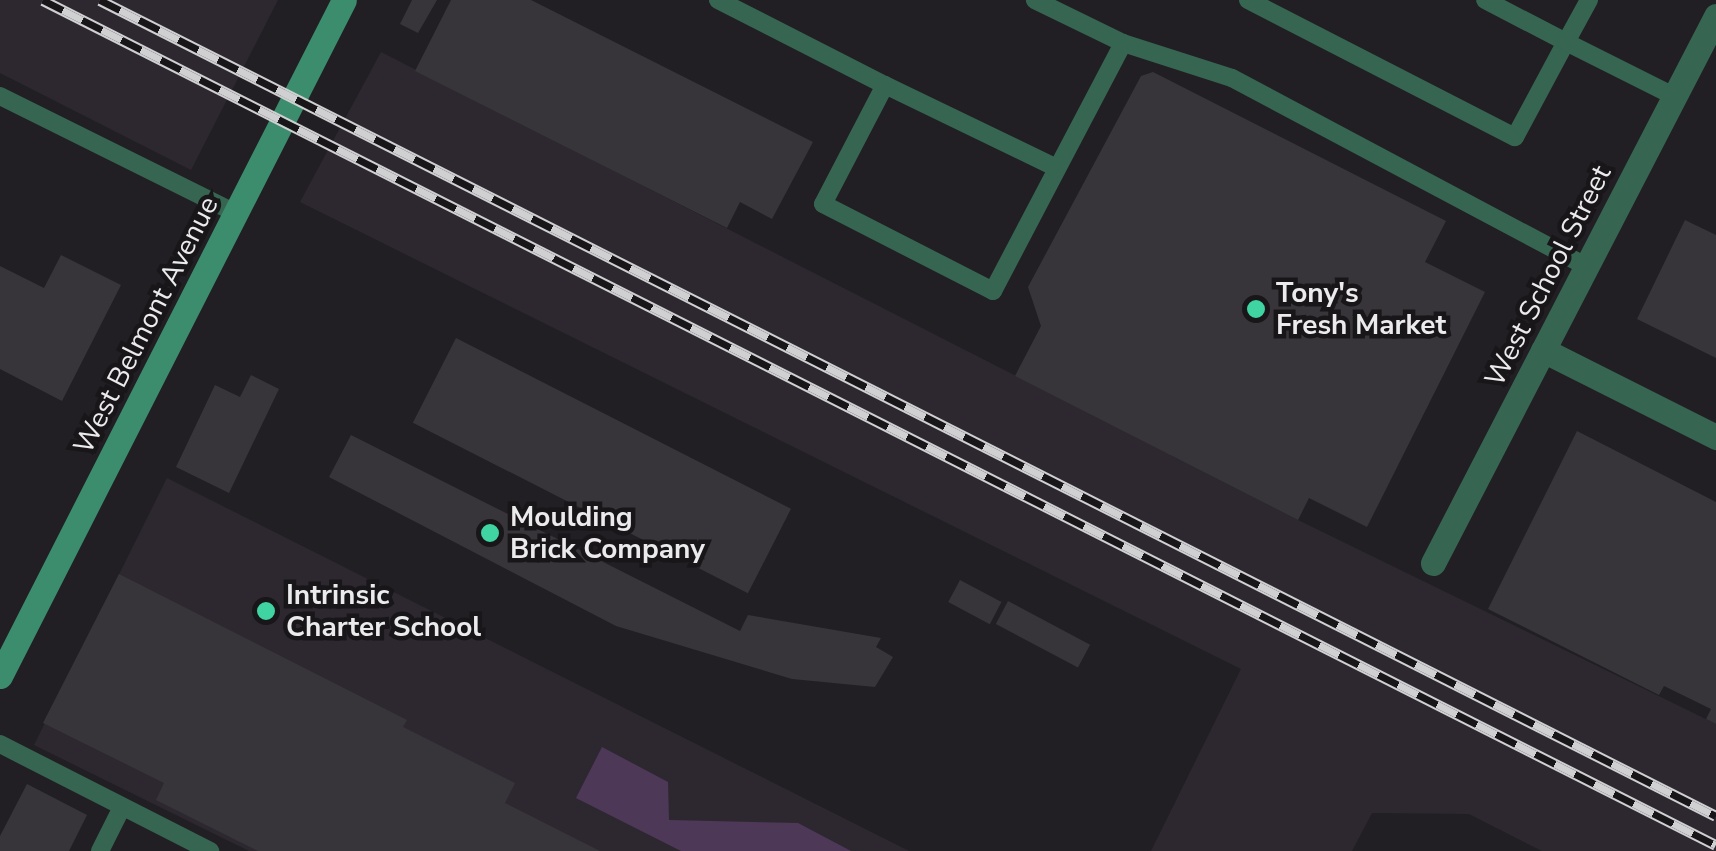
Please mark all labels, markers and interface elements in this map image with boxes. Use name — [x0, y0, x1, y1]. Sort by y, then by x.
street label: West School Street — [1478, 160, 1618, 392]
street label: West Belmont Avenue — [67, 191, 225, 459]
place label: Tony's Fresh Market — [1276, 276, 1446, 342]
marker: Tony's Fresh Market — [1245, 298, 1267, 320]
place label: Moulding Brick Company — [510, 500, 705, 566]
marker: Moulding Brick Company — [479, 522, 501, 544]
place label: Intrinsic Charter School — [286, 578, 481, 644]
marker: Intrinsic Charter School — [255, 600, 277, 622]

